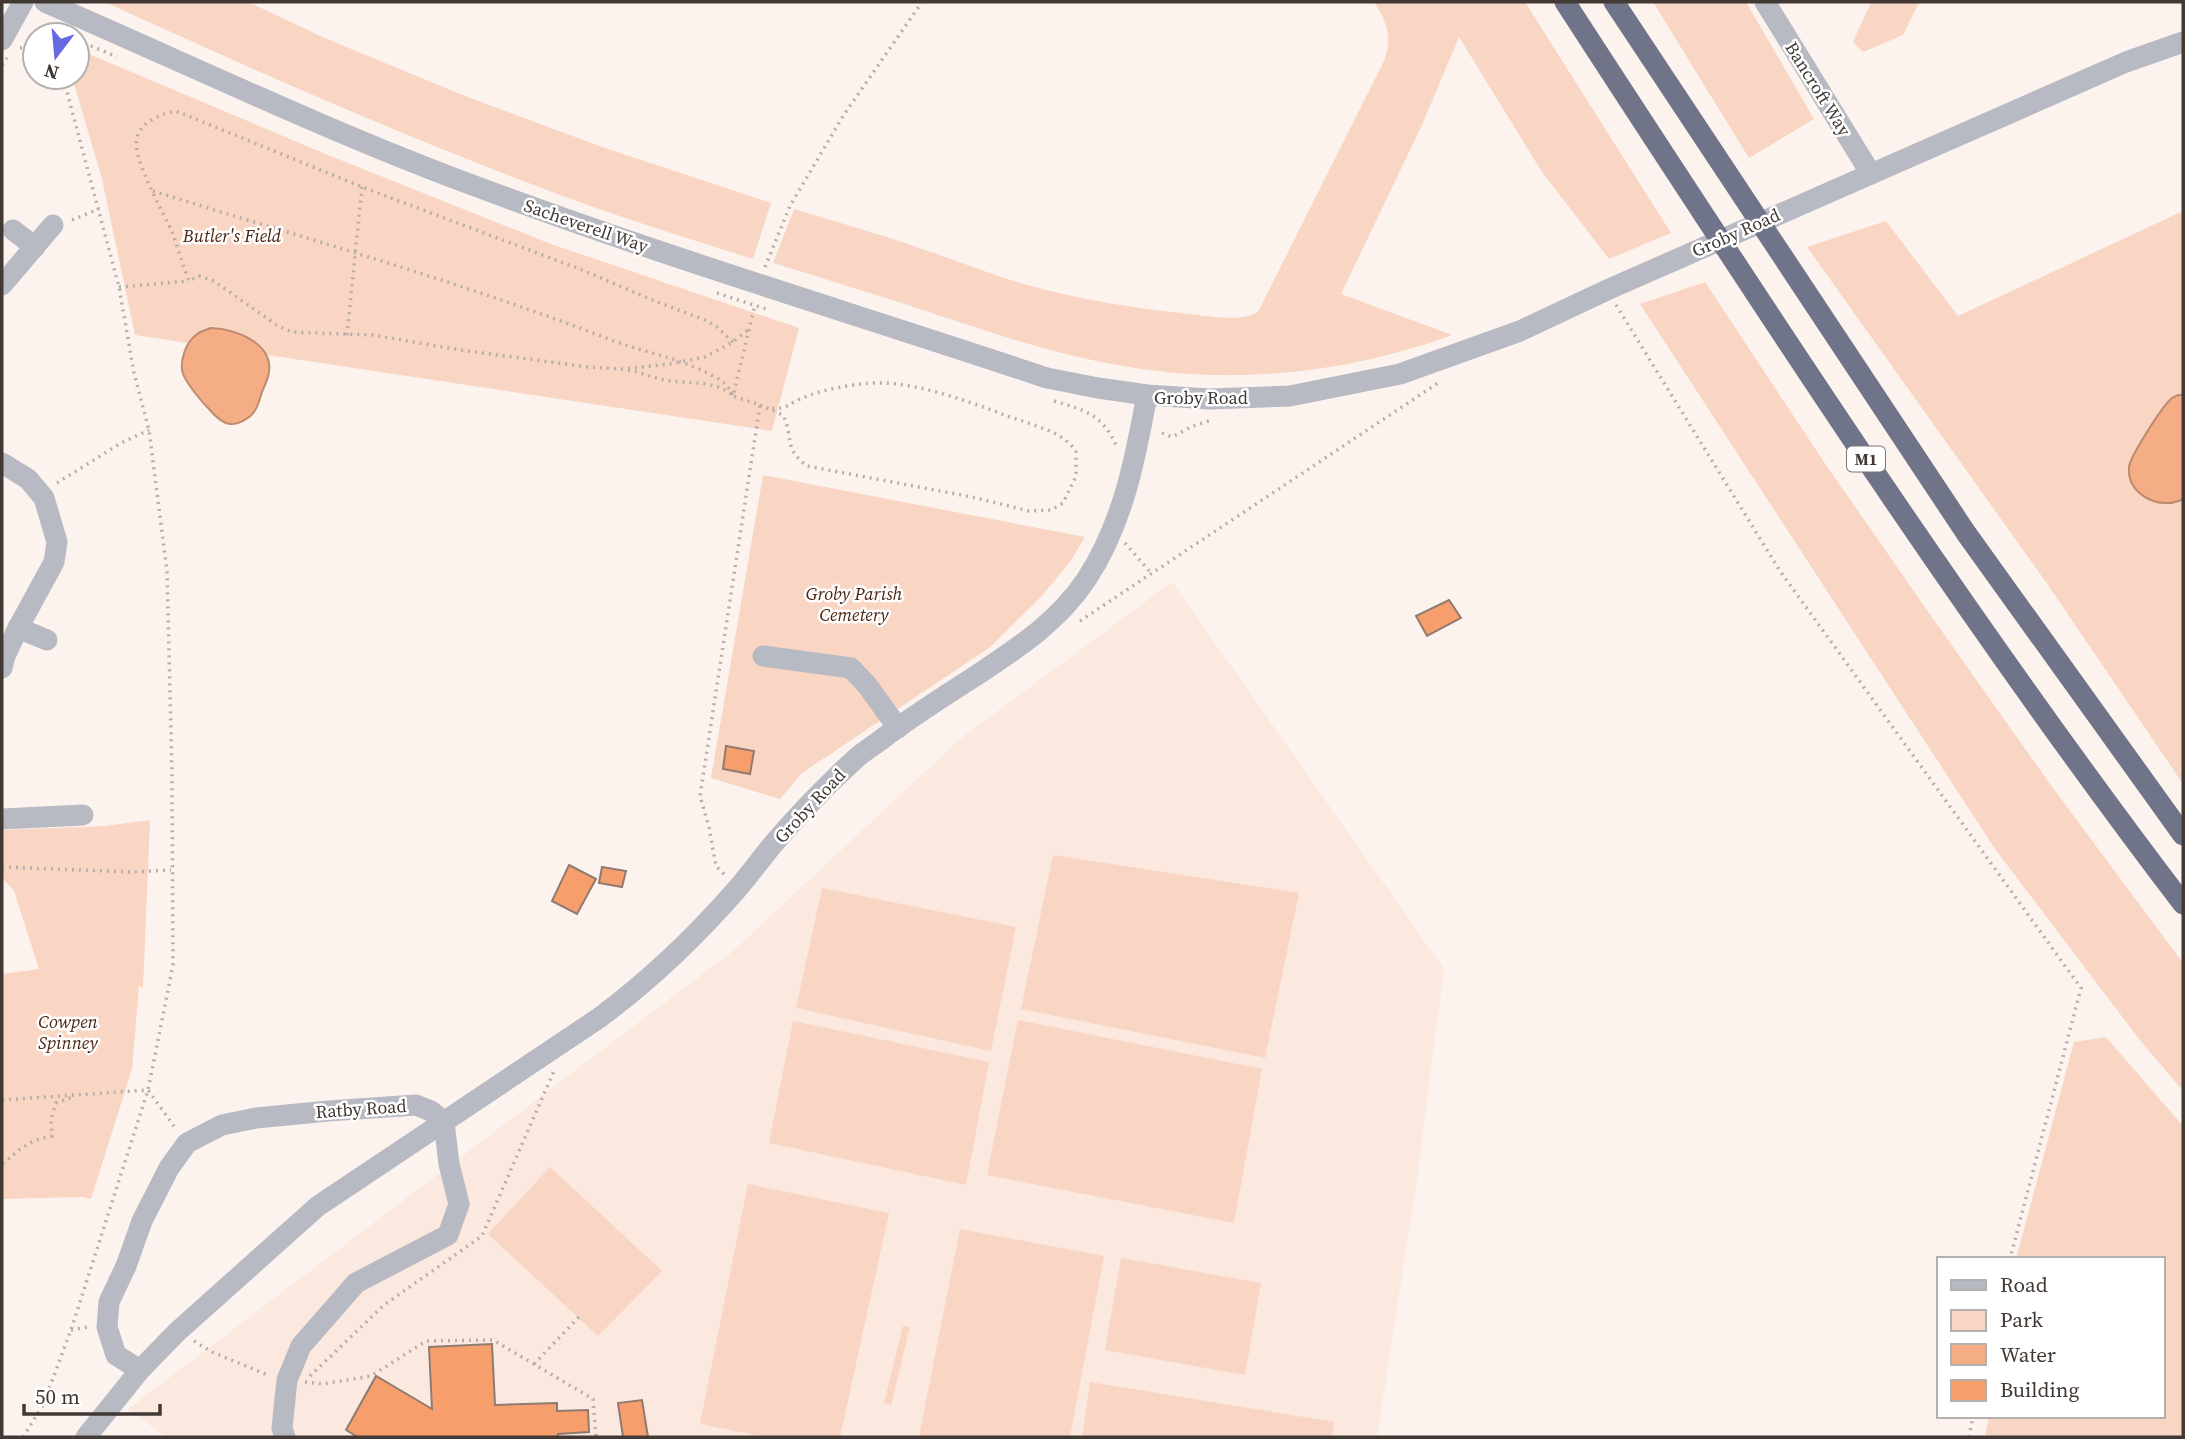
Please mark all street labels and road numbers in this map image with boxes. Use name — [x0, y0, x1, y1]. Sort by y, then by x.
street label: Bancroft Way — [1779, 37, 1858, 141]
street label: Sacheverell Way — [521, 193, 652, 259]
street label: Groby Road — [1688, 202, 1784, 263]
street label: Groby Road — [1154, 385, 1248, 410]
road number: M1 — [1847, 446, 1885, 472]
street label: Groby Road — [768, 763, 851, 848]
street label: Ratby Road — [315, 1093, 407, 1124]

